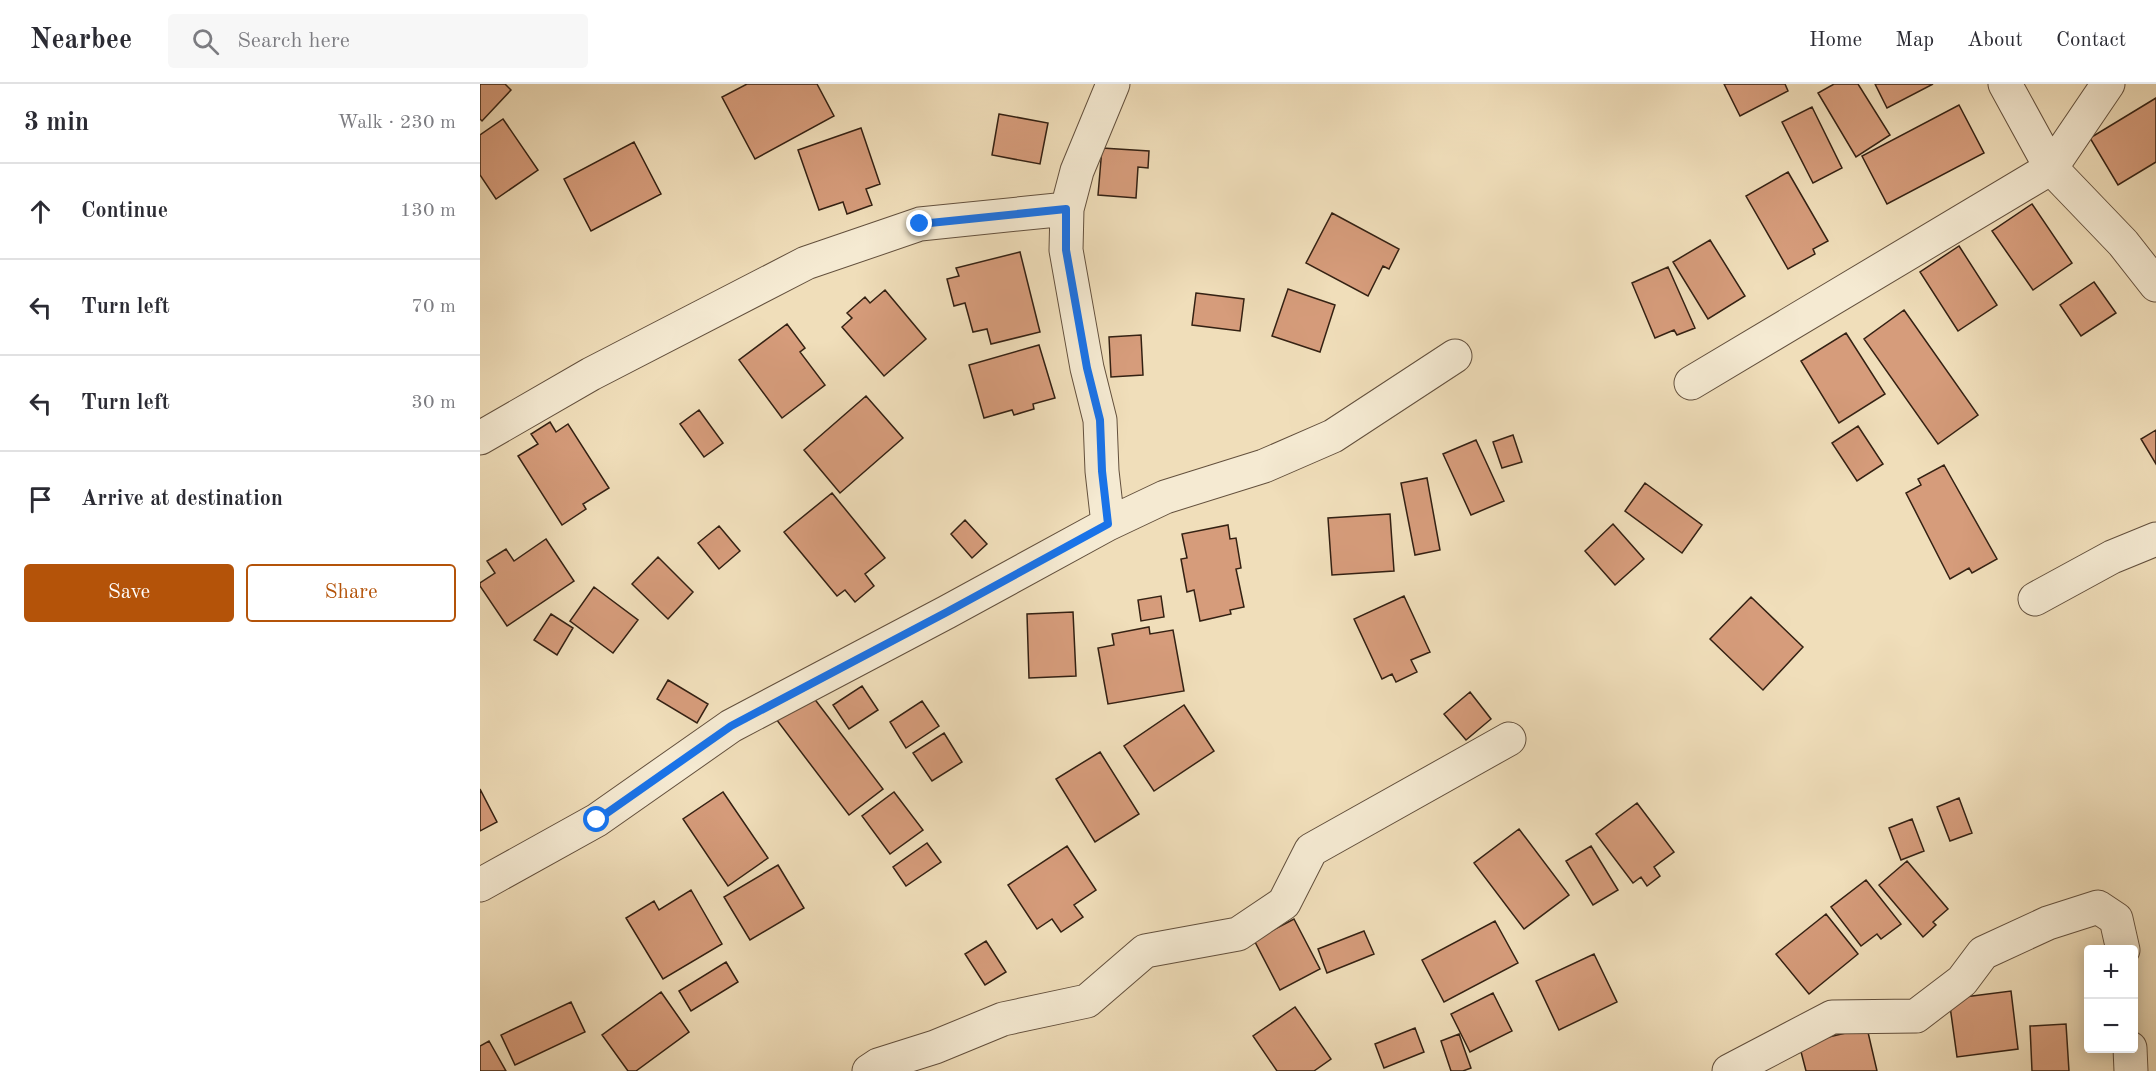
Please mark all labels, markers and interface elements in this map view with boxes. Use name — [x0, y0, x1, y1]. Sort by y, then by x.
search box — [168, 14, 588, 68]
icon: search — [189, 25, 222, 58]
text: Nearbee — [30, 27, 132, 55]
text: Search here — [237, 30, 350, 52]
text: Home — [1809, 30, 1862, 51]
text: Map — [1895, 30, 1934, 51]
text: About — [1967, 30, 2023, 51]
text: Contact — [2056, 30, 2126, 51]
text: 3 min — [24, 110, 89, 136]
text: Walk · 230 m — [337, 113, 456, 133]
icon: ahead — [24, 195, 57, 228]
text: Continue — [81, 200, 168, 222]
text: 130 m — [400, 201, 456, 221]
route end — [906, 210, 932, 236]
icon: left — [24, 291, 57, 324]
text: Turn left — [81, 296, 170, 318]
text: 70 m — [411, 297, 456, 317]
icon: left — [24, 387, 57, 420]
text: Turn left — [81, 392, 170, 414]
text: 30 m — [411, 393, 456, 413]
icon: arrive — [24, 483, 57, 516]
text: Arrive at destination — [81, 488, 283, 510]
button: Save — [24, 564, 234, 622]
button: Share — [246, 564, 456, 622]
route start — [583, 806, 609, 832]
map controls — [2084, 945, 2138, 1053]
button: + — [2084, 945, 2138, 999]
button: − — [2084, 999, 2138, 1053]

